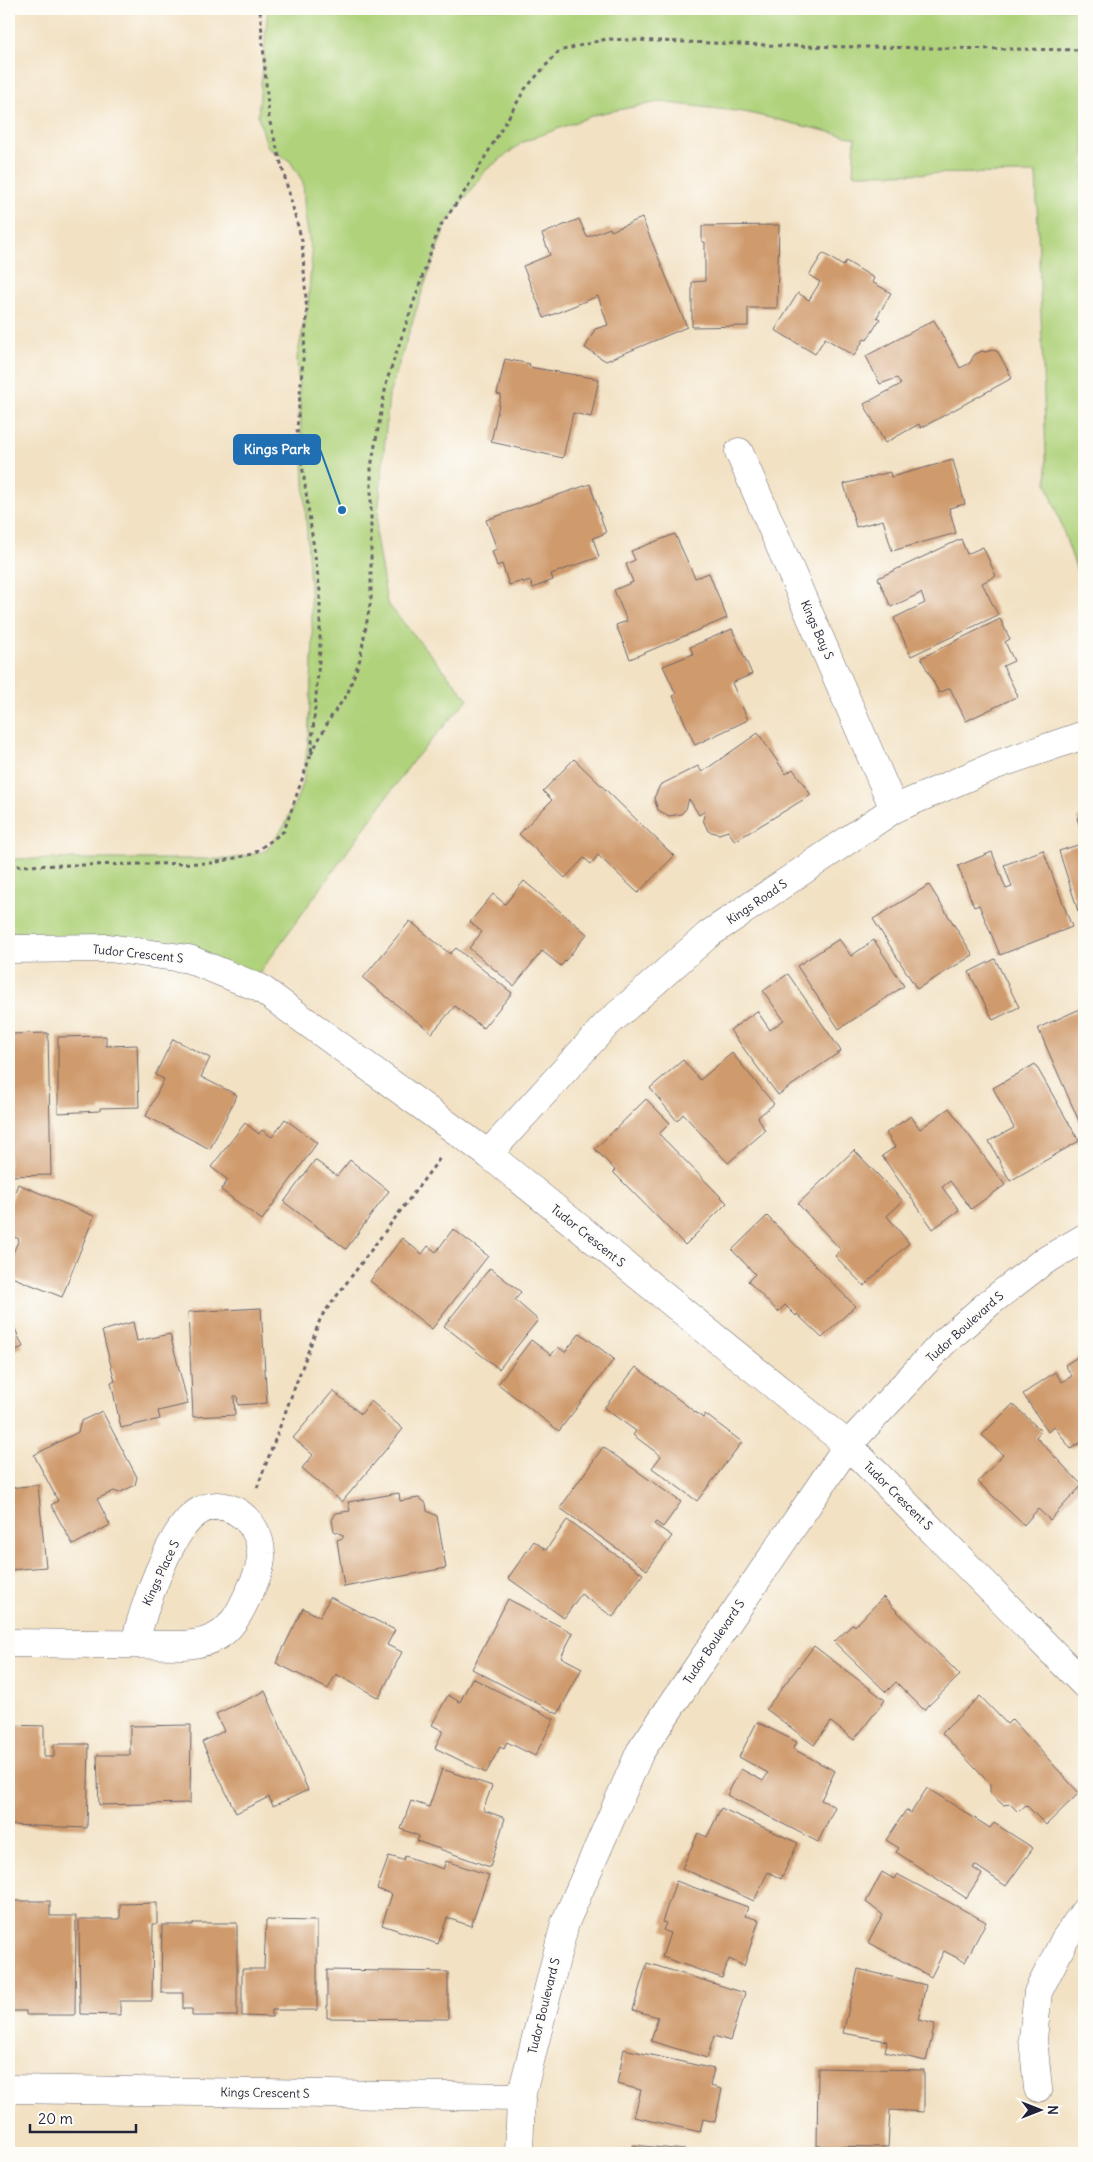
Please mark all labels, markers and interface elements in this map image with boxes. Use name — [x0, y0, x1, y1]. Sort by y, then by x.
callout: Kings Park — [234, 435, 320, 464]
text: Kings Park — [244, 440, 310, 458]
street label: Kings Bay S — [798, 598, 837, 662]
street label: Kings Road S — [724, 876, 790, 927]
street label: Tudor Crescent S — [92, 941, 184, 966]
street label: Tudor Crescent S — [548, 1201, 629, 1270]
street label: Tudor Boulevard S — [923, 1288, 1007, 1365]
street label: Tudor Crescent S — [861, 1458, 936, 1533]
street label: Kings Place S — [139, 1537, 182, 1608]
street label: Tudor Boulevard S — [680, 1596, 748, 1687]
street label: Tudor Boulevard S — [524, 1956, 563, 2056]
street label: Kings Crescent S — [220, 2084, 310, 2101]
north arrow — [1016, 2084, 1066, 2134]
scale bar — [30, 2102, 136, 2134]
text: N — [1044, 2105, 1062, 2115]
text: 20 m — [38, 2109, 73, 2128]

